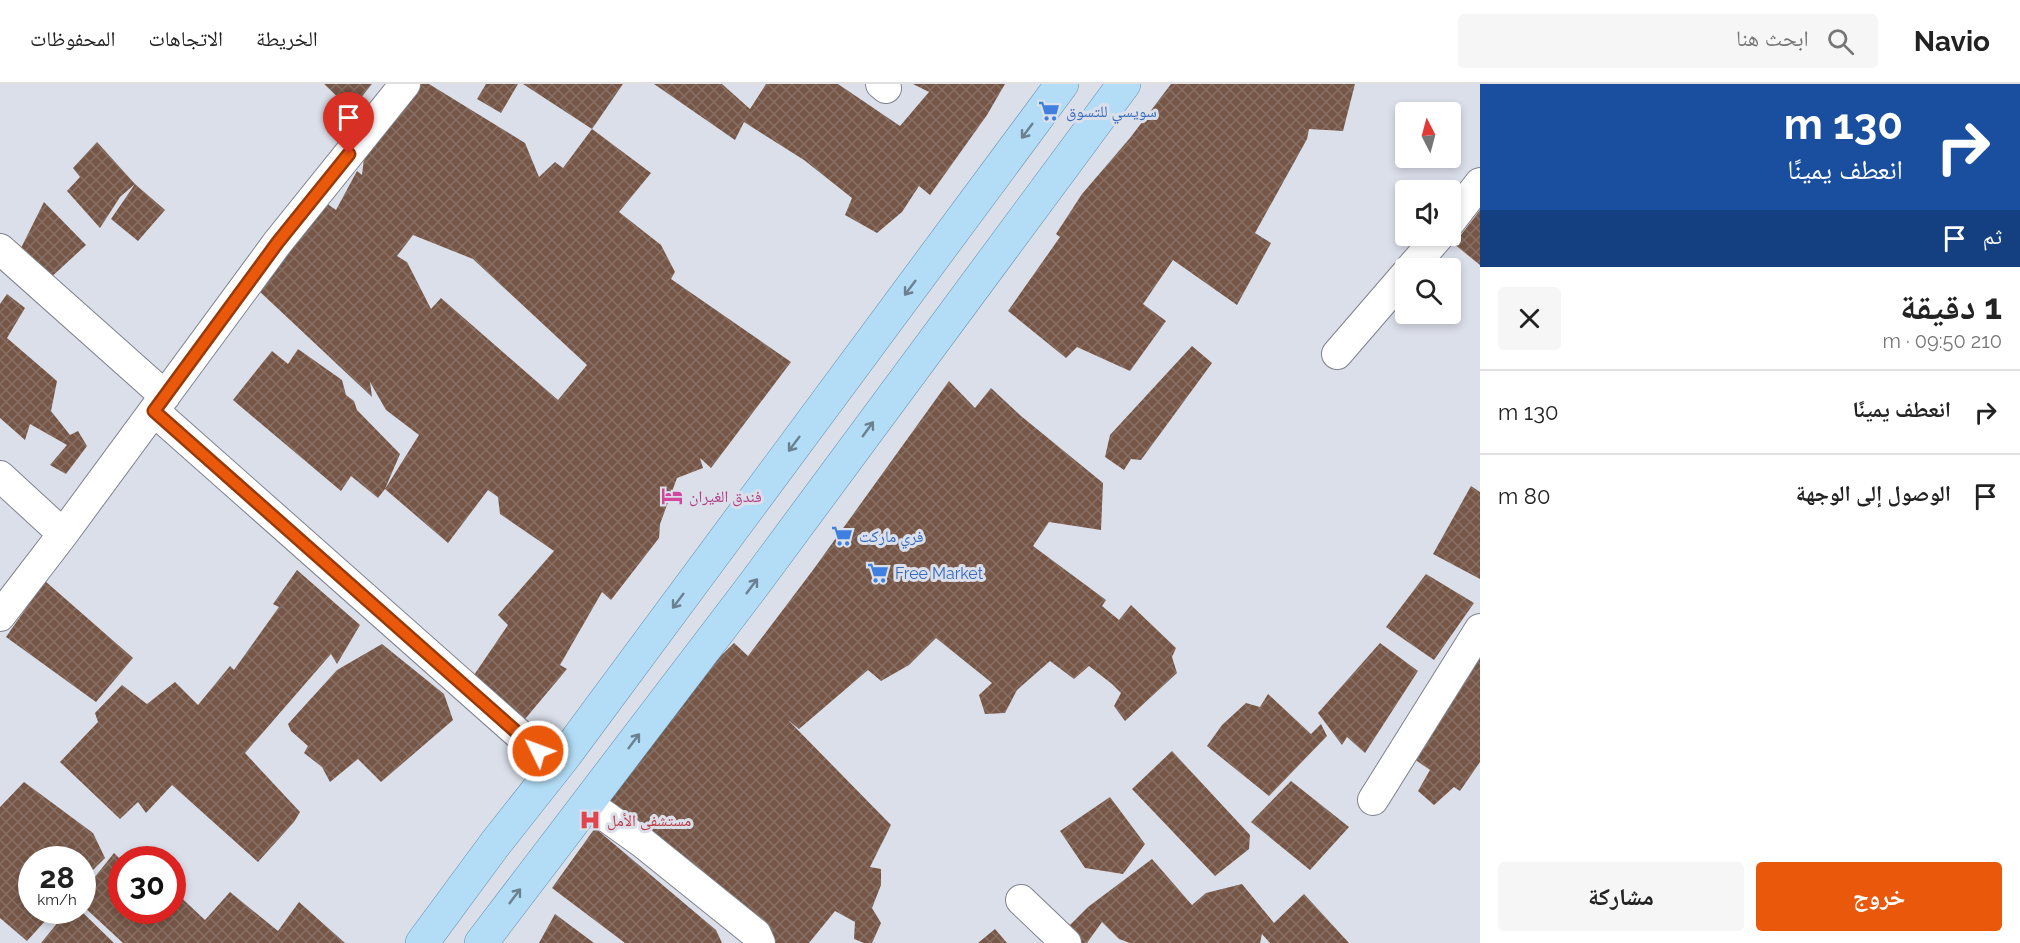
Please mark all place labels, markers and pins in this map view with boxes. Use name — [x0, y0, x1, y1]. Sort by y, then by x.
pin — [323, 92, 374, 154]
supermarket icon: سويسي للتسوق — [1037, 99, 1061, 123]
place label: سويسي للتسوق — [1066, 102, 1157, 124]
hotel icon: فندق الغيران — [660, 484, 684, 508]
place label: فندق الغيران — [689, 487, 762, 507]
supermarket icon: فري ماركت — [830, 524, 854, 548]
place label: فري ماركت — [859, 527, 923, 549]
supermarket icon: Free Market — [866, 561, 890, 585]
place label: Free Market — [895, 564, 984, 583]
hospital icon: مستشفى الأمل — [578, 808, 602, 832]
place label: مستشفى الأمل — [607, 811, 691, 831]

